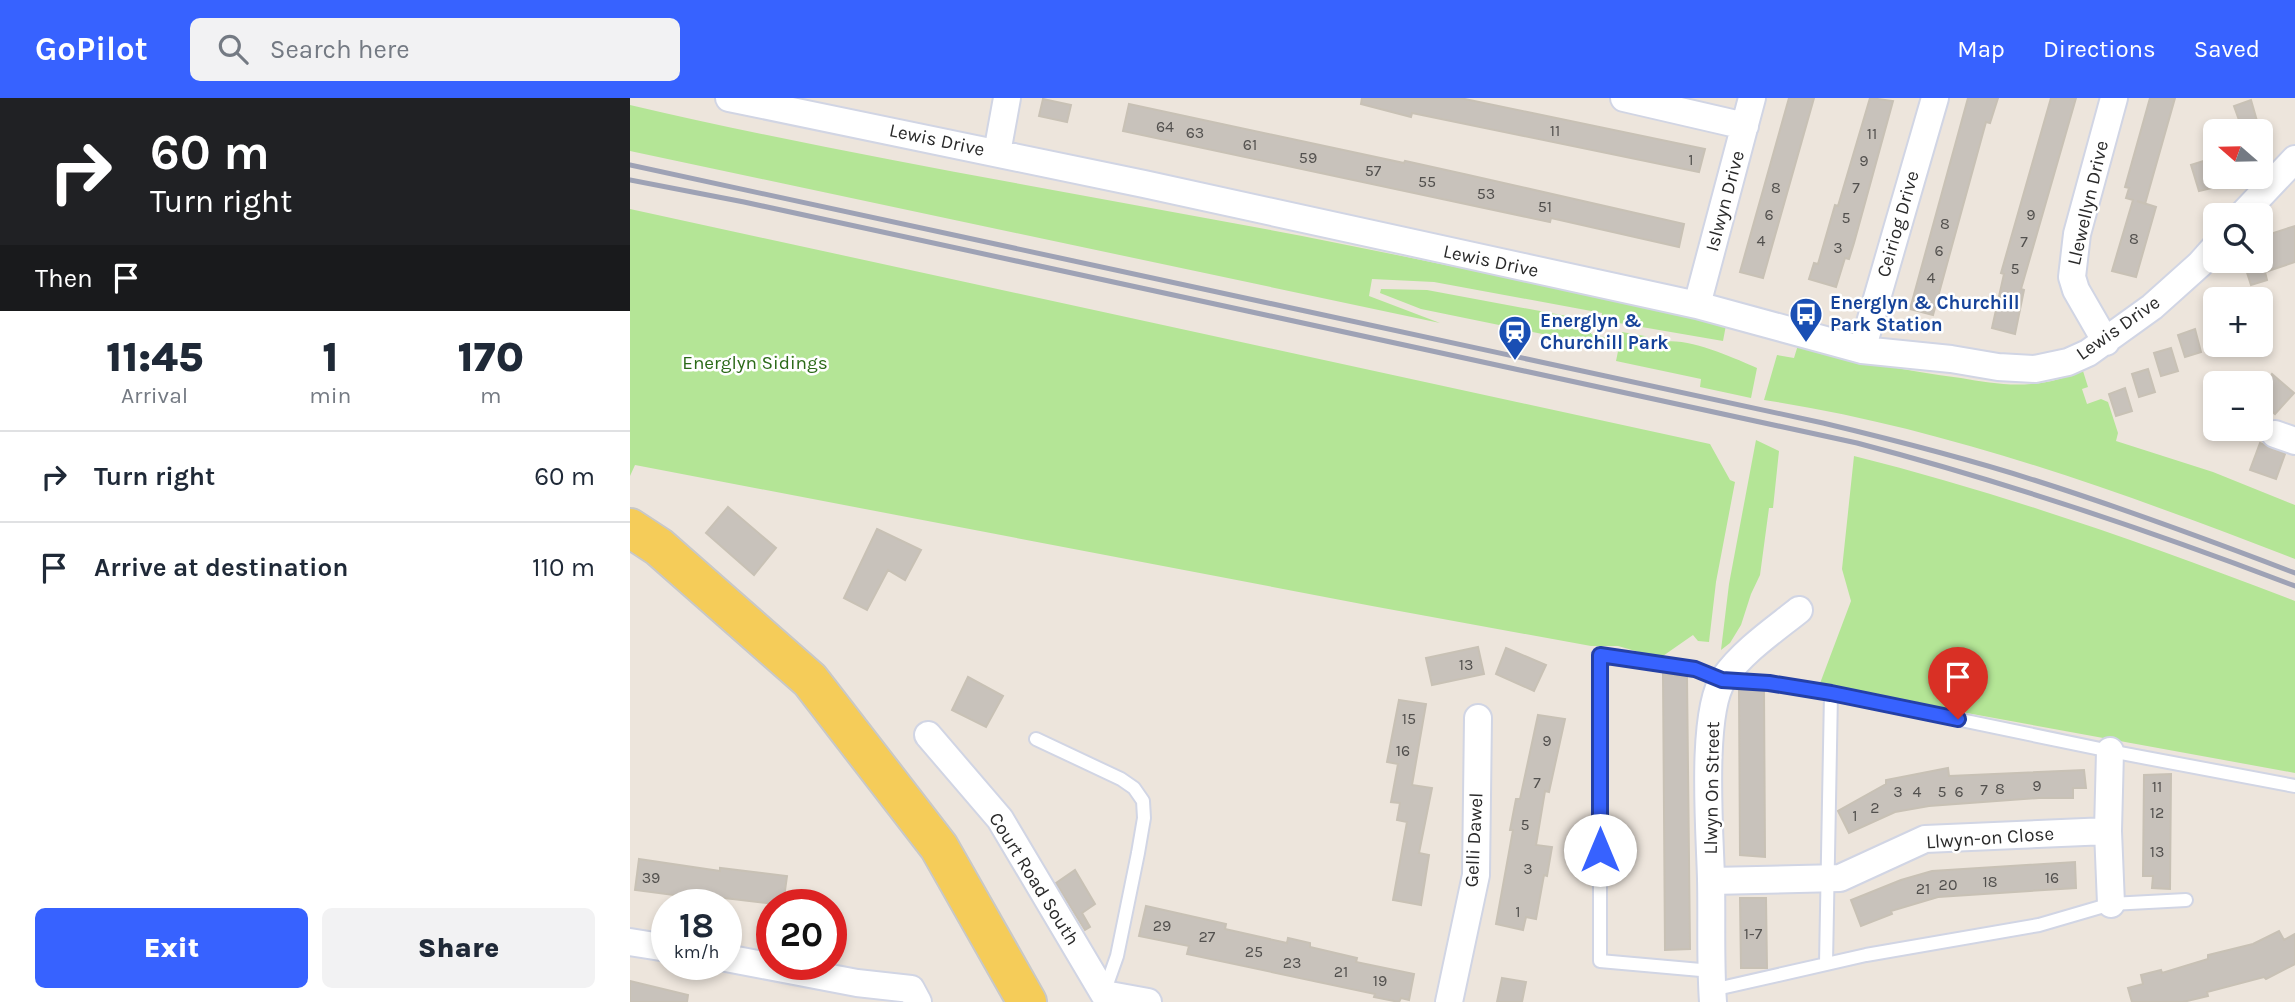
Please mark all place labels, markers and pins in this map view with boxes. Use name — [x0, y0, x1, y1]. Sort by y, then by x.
place label: Energlyn & Churchill Park Station — [1830, 292, 2020, 336]
bus stop icon: Energlyn & Churchill Park Station — [1787, 295, 1825, 344]
place label: Energlyn & Churchill Park — [1540, 310, 1669, 354]
station icon: Energlyn & Churchill Park — [1496, 313, 1534, 362]
pin — [1928, 647, 1988, 719]

